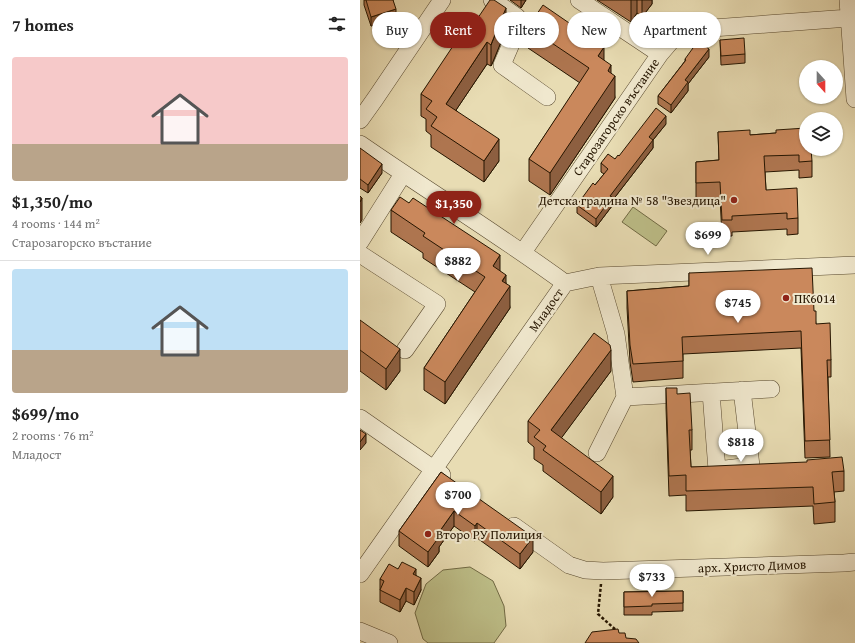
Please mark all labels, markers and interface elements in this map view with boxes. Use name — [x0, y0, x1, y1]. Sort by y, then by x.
text: 7 homes — [12, 12, 74, 37]
chip: Buy — [372, 12, 422, 48]
chip: Rent — [430, 12, 486, 48]
chip: Filters — [494, 12, 559, 48]
chip: New — [567, 12, 621, 48]
chip: Apartment — [629, 12, 721, 48]
icon: filters — [326, 13, 348, 35]
street label: Старозагорско въстание — [568, 54, 664, 180]
north arrow — [799, 60, 843, 104]
map controls — [799, 60, 843, 156]
icon: home — [144, 83, 216, 155]
button: layers — [799, 112, 843, 156]
text: $1,350/mo — [12, 189, 93, 214]
pin: $1,350 — [421, 191, 487, 225]
place label: Детска градина № 58 "Звездица" — [537, 191, 726, 210]
text: $1,350 — [435, 194, 473, 213]
marker: Детска градина № 58 "Звездица" — [729, 195, 739, 205]
text: 4 rooms · 144 m² — [12, 214, 100, 233]
pin: $699 — [684, 222, 732, 256]
text: $699 — [695, 225, 721, 244]
text: Старозагорско въстание — [12, 233, 152, 252]
pin: $882 — [434, 248, 482, 282]
text: $882 — [445, 251, 471, 270]
street label: Младост — [524, 284, 568, 336]
place label: ПК6014 — [794, 289, 835, 308]
pin: $745 — [714, 290, 762, 324]
text: $745 — [725, 293, 751, 312]
marker: ПК6014 — [781, 293, 791, 303]
icon: home — [144, 295, 216, 367]
text: $699/mo — [12, 401, 79, 426]
text: 2 rooms · 76 m² — [12, 426, 94, 445]
pin: $818 — [717, 429, 765, 463]
text: $818 — [728, 432, 754, 451]
text: Младост — [12, 445, 61, 464]
pin: $700 — [434, 482, 482, 516]
text: $700 — [445, 485, 471, 504]
place label: Второ РУ Полиция — [436, 525, 543, 544]
marker: Второ РУ Полиция — [423, 529, 433, 539]
street label: арх. Христо Димов — [697, 555, 807, 577]
pin: $733 — [628, 564, 676, 598]
text: $733 — [639, 567, 665, 586]

